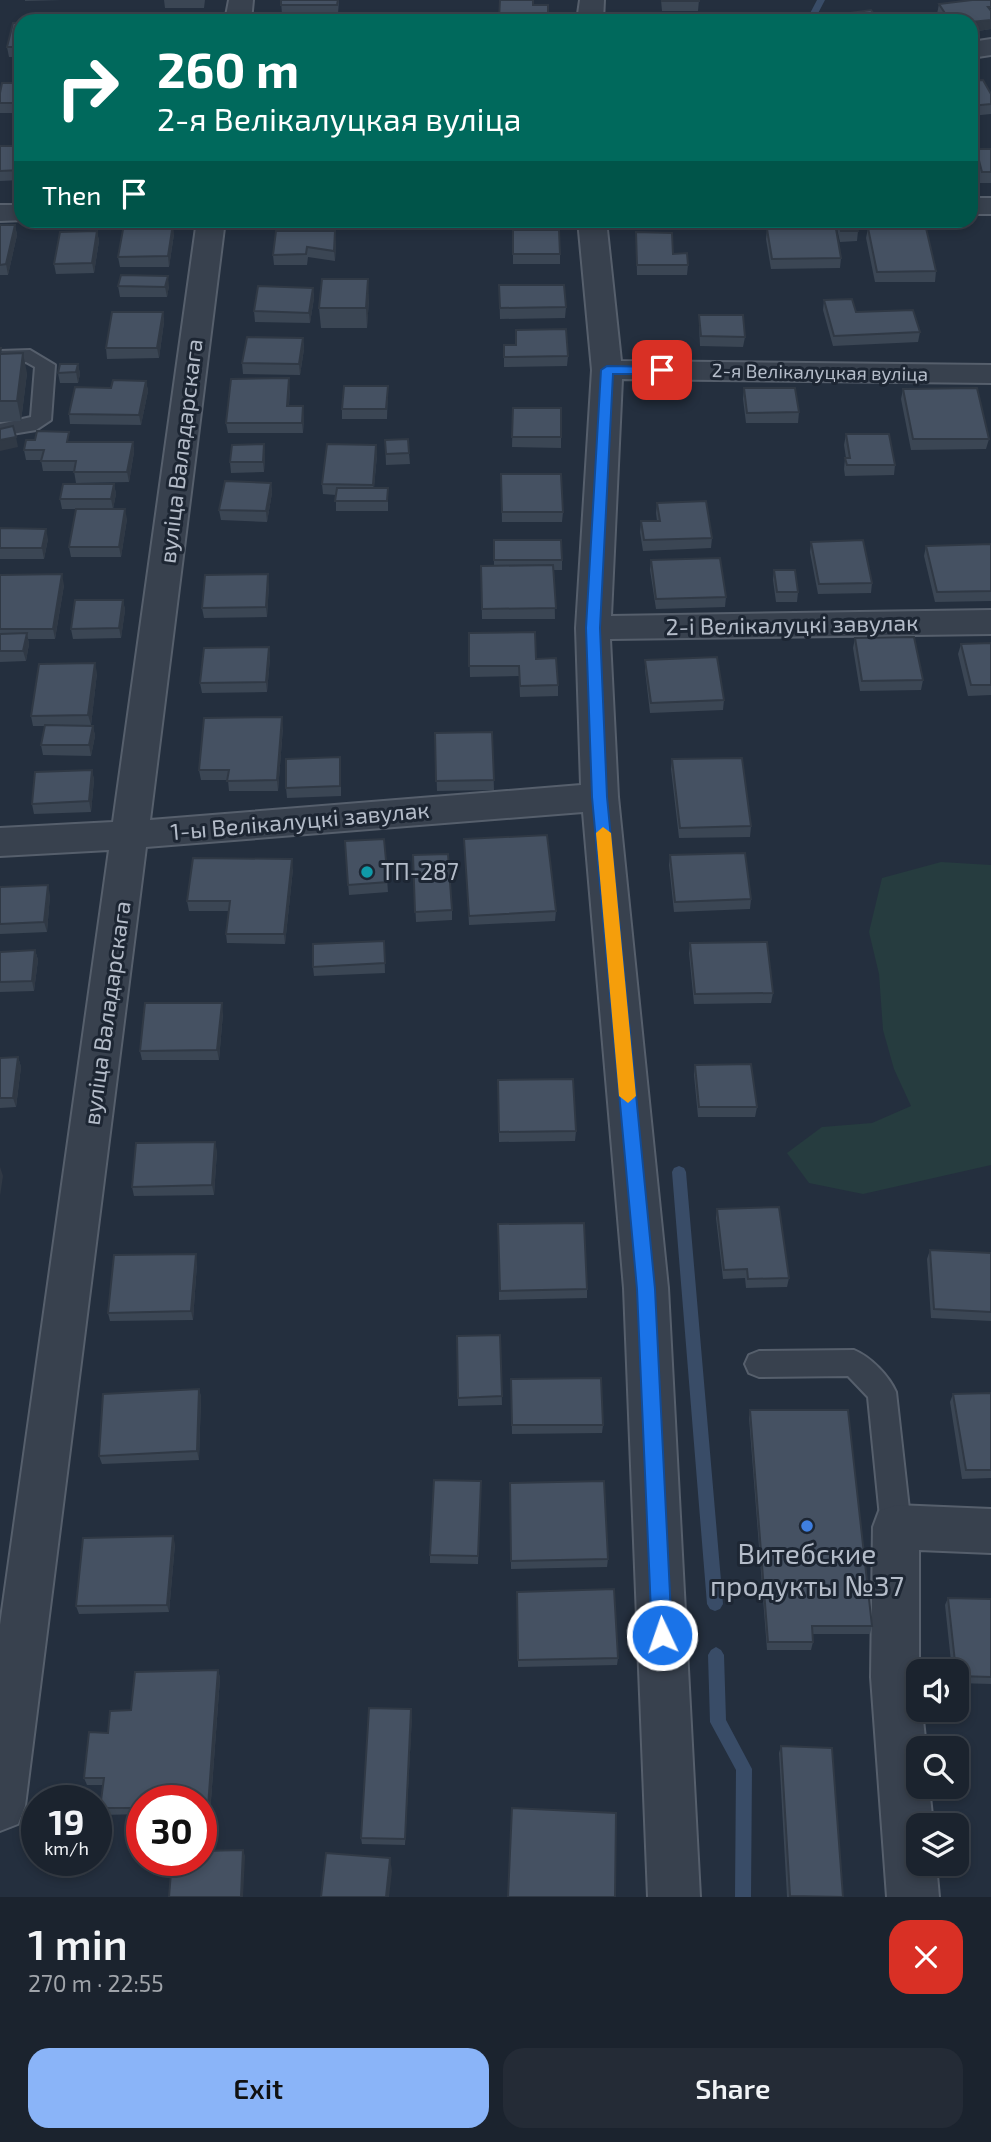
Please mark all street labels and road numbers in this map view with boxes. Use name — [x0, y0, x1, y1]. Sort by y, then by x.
street label: вуліца Валадарскага — [152, 337, 209, 565]
street label: 2-я Велікалуцкая вуліца — [712, 358, 928, 386]
street label: 2-і Велікалуцкі завулак — [665, 608, 919, 641]
street label: 1-ы Велікалуцкі завулак — [169, 795, 431, 846]
street label: вуліца Валадарскага — [76, 899, 137, 1127]

